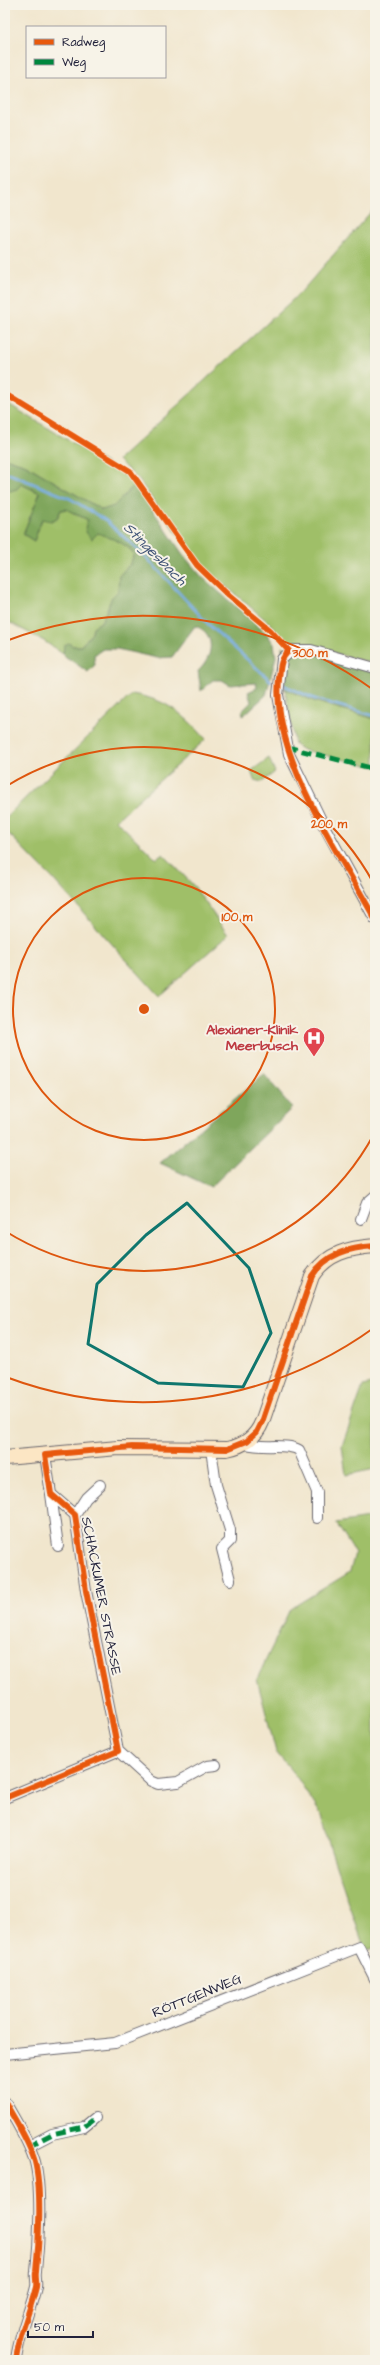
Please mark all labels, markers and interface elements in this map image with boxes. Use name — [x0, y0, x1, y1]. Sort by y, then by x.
legend — [26, 26, 166, 78]
text: Radweg — [62, 34, 105, 52]
text: Weg — [62, 54, 86, 72]
water label: Stingesbach — [118, 518, 192, 591]
text: 300 m — [291, 645, 328, 662]
text: 200 m — [310, 816, 348, 833]
text: 100 m — [222, 909, 253, 926]
centre of rings — [137, 1002, 151, 1016]
place label: Alexianer-Klinik Meerbusch — [206, 1020, 299, 1056]
hospital icon: Alexianer-Klinik Meerbusch — [301, 1025, 327, 1058]
street label: SCHACKUMER STRASSE — [76, 1515, 126, 1678]
street label: RÖTTGENWEG — [149, 1969, 245, 2023]
scale bar — [28, 2313, 93, 2339]
text: 50 m — [34, 2319, 65, 2336]

